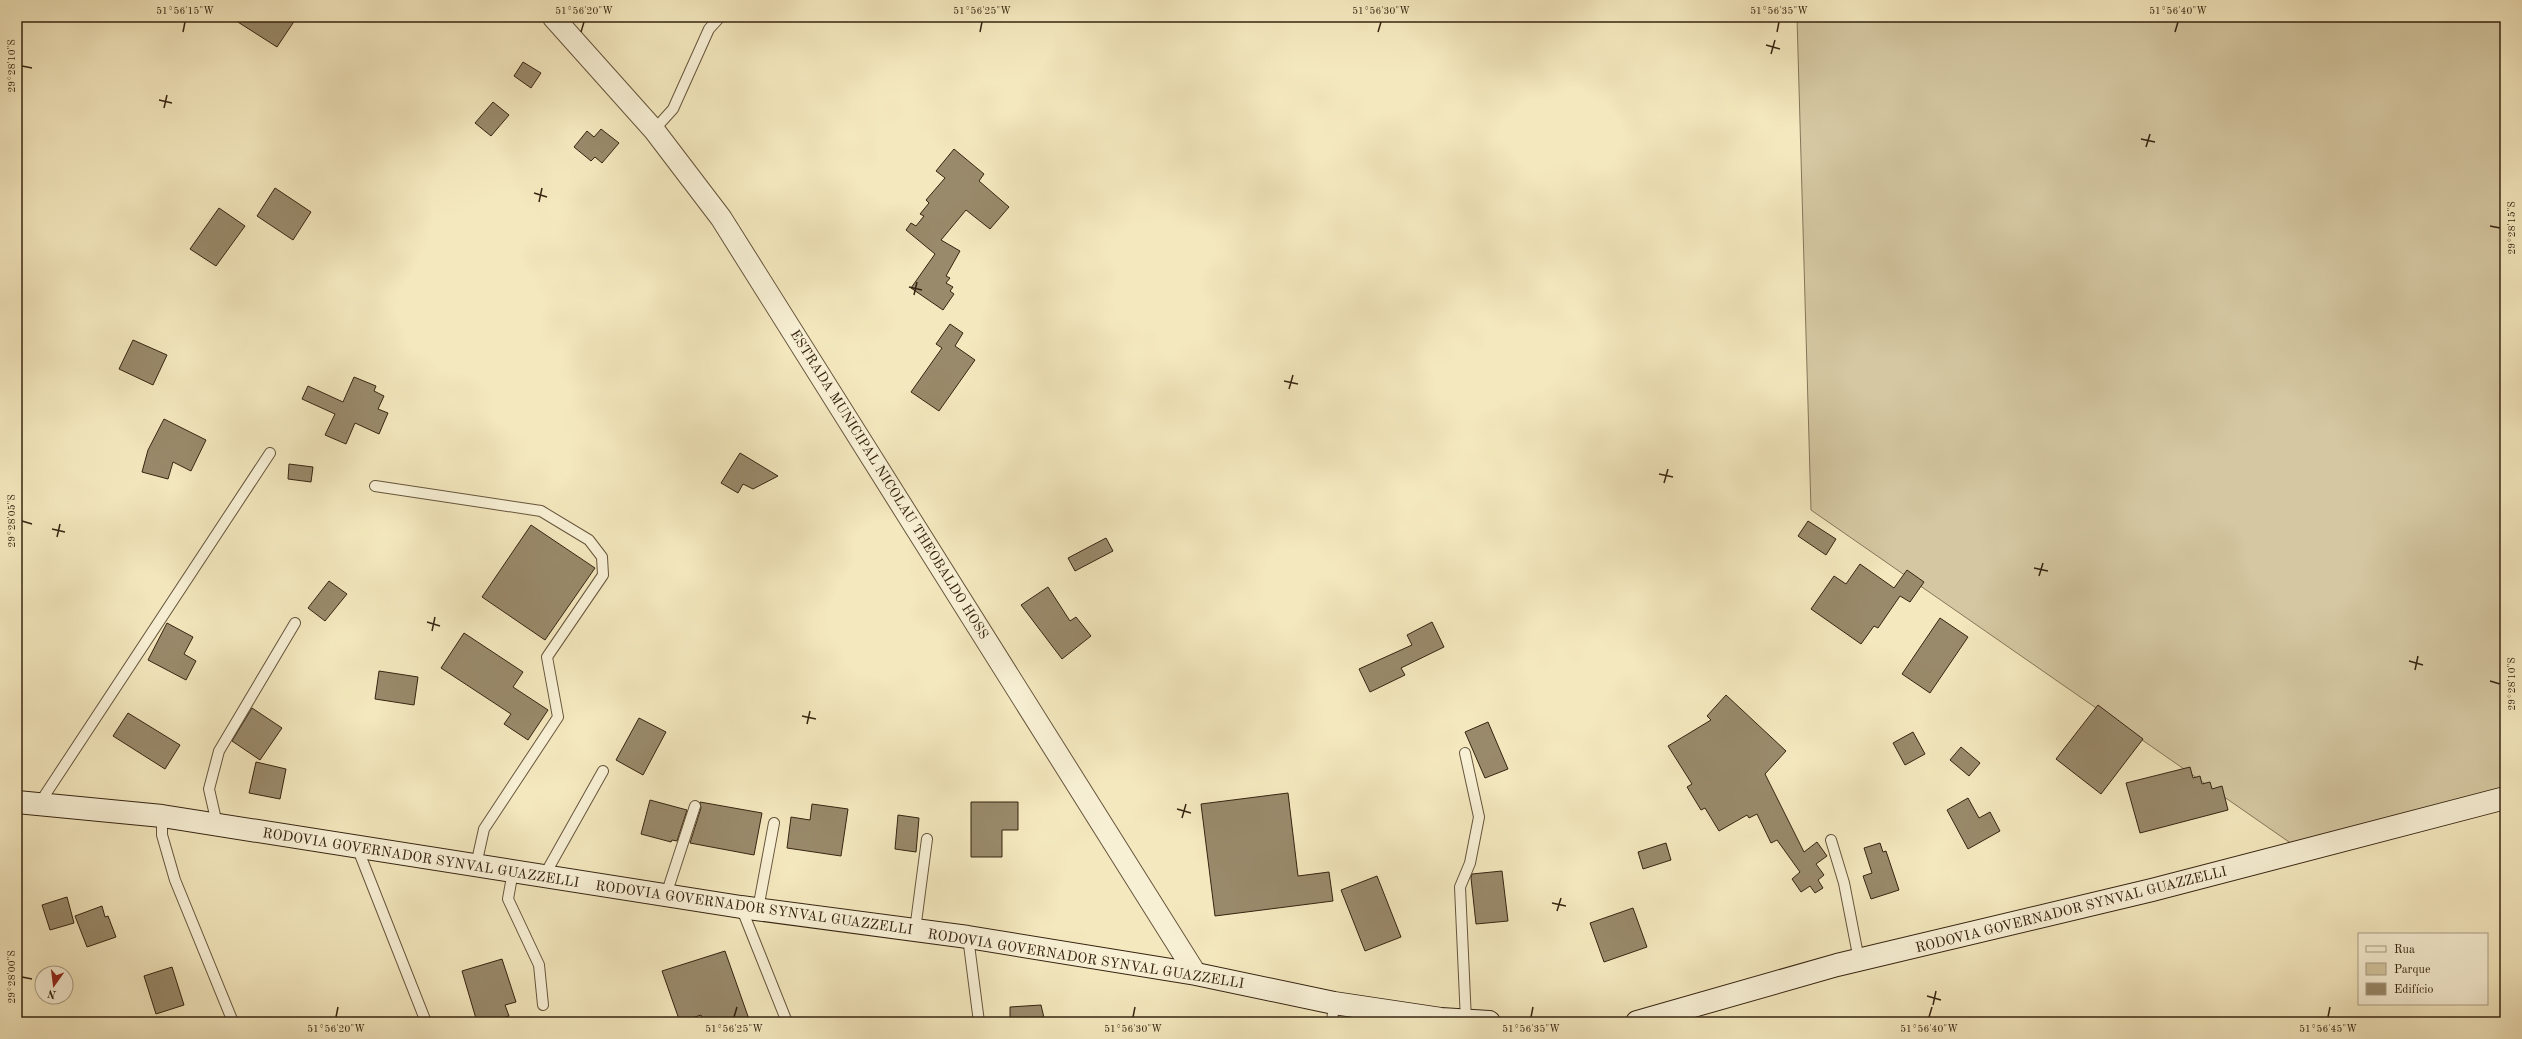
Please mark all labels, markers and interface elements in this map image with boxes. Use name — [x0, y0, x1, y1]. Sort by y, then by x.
text: 51°56'15"W — [156, 6, 214, 16]
text: 51°56'20"W — [555, 6, 613, 16]
text: 51°56'25"W — [953, 6, 1011, 16]
text: 51°56'30"W — [1352, 6, 1410, 16]
text: 51°56'35"W — [1750, 6, 1808, 16]
text: 51°56'40"W — [2149, 6, 2207, 16]
text: 29°28'10"S — [7, 39, 17, 93]
text: 29°28'15"S — [2507, 201, 2517, 255]
street label: ESTRADA MUNICIPAL NICOLAU THEOBALDO HOSS — [787, 327, 991, 642]
text: 29°28'05"S — [7, 494, 17, 548]
text: 29°28'10"S — [2507, 657, 2517, 711]
street label: RODOVIA GOVERNADOR SYNVAL GUAZZELLI — [262, 826, 580, 890]
street label: RODOVIA GOVERNADOR SYNVAL GUAZZELLI — [1914, 864, 2228, 956]
street label: RODOVIA GOVERNADOR SYNVAL GUAZZELLI — [594, 879, 913, 937]
street label: RODOVIA GOVERNADOR SYNVAL GUAZZELLI — [927, 927, 1245, 991]
legend — [2358, 933, 2488, 1005]
text: Rua — [2394, 944, 2415, 956]
text: 29°28'00"S — [7, 950, 17, 1004]
text: Parque — [2394, 964, 2431, 976]
north arrow — [34, 965, 74, 1005]
text: Edifício — [2394, 984, 2433, 996]
text: N — [46, 987, 57, 1000]
text: 51°56'20"W — [307, 1024, 365, 1034]
text: 51°56'25"W — [705, 1024, 763, 1034]
text: 51°56'30"W — [1104, 1024, 1162, 1034]
text: 51°56'35"W — [1502, 1024, 1560, 1034]
text: 51°56'40"W — [1900, 1024, 1958, 1034]
text: 51°56'45"W — [2299, 1024, 2357, 1034]

